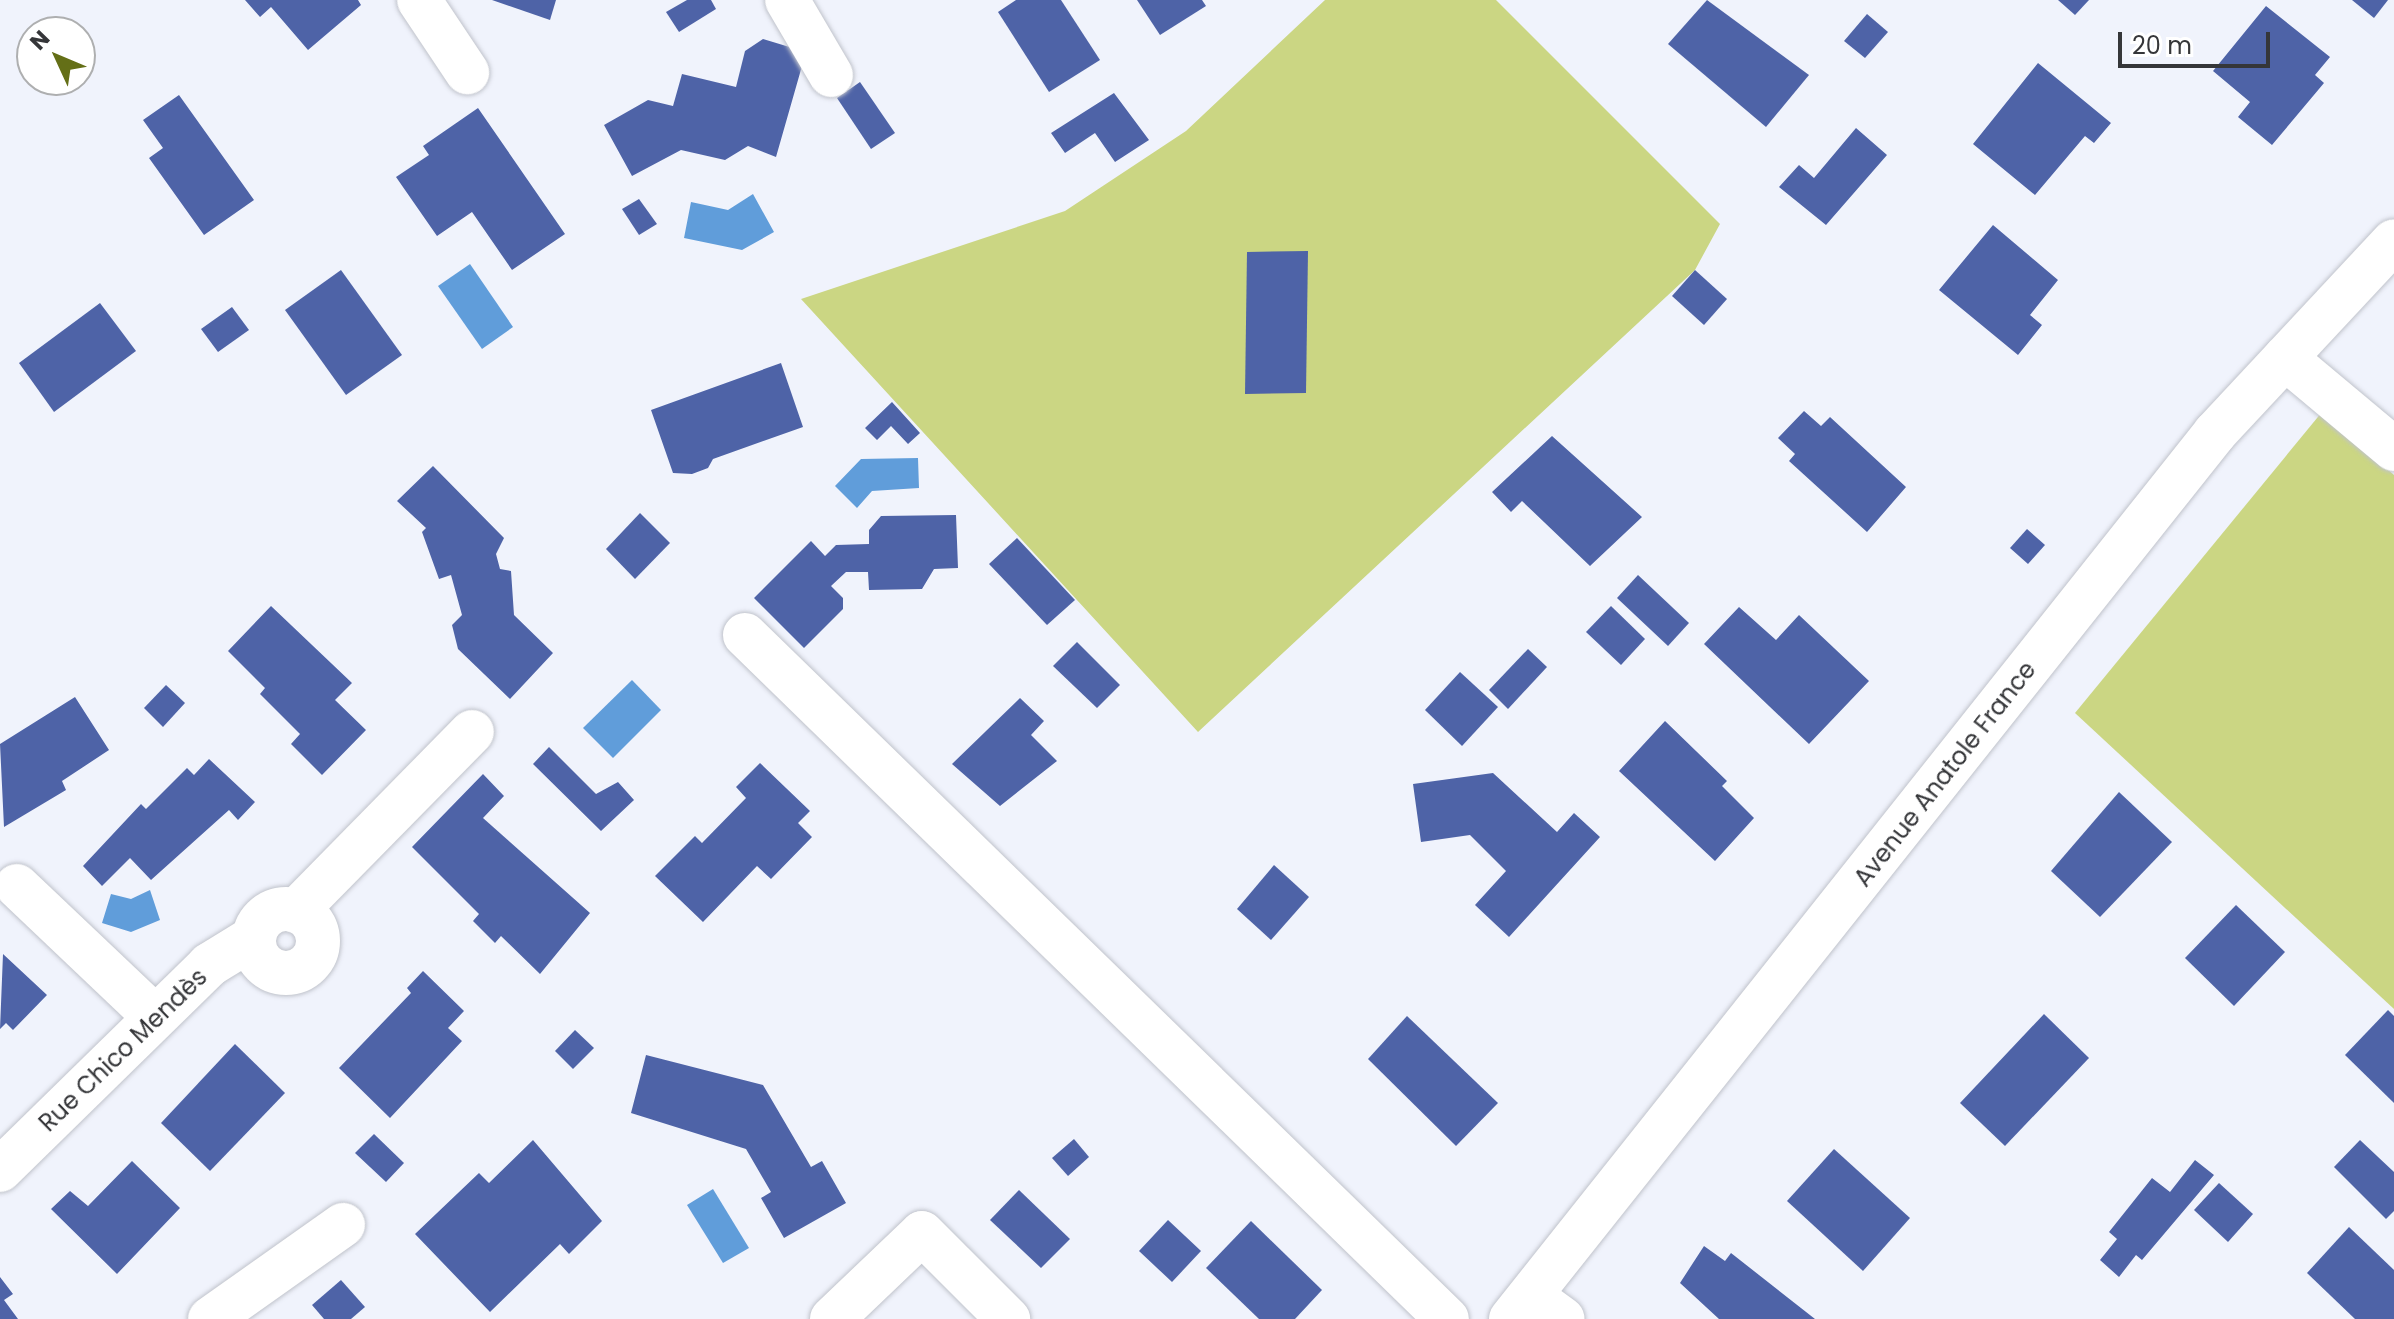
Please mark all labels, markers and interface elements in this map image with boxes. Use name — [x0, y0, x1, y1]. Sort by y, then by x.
north arrow — [16, 16, 96, 96]
scale bar — [2122, 16, 2274, 66]
text: N — [23, 24, 57, 57]
text: 20 m — [2132, 29, 2192, 62]
street label: Avenue Anatole France — [1848, 656, 2042, 892]
street label: Rue Chico Mendès — [33, 963, 213, 1137]

